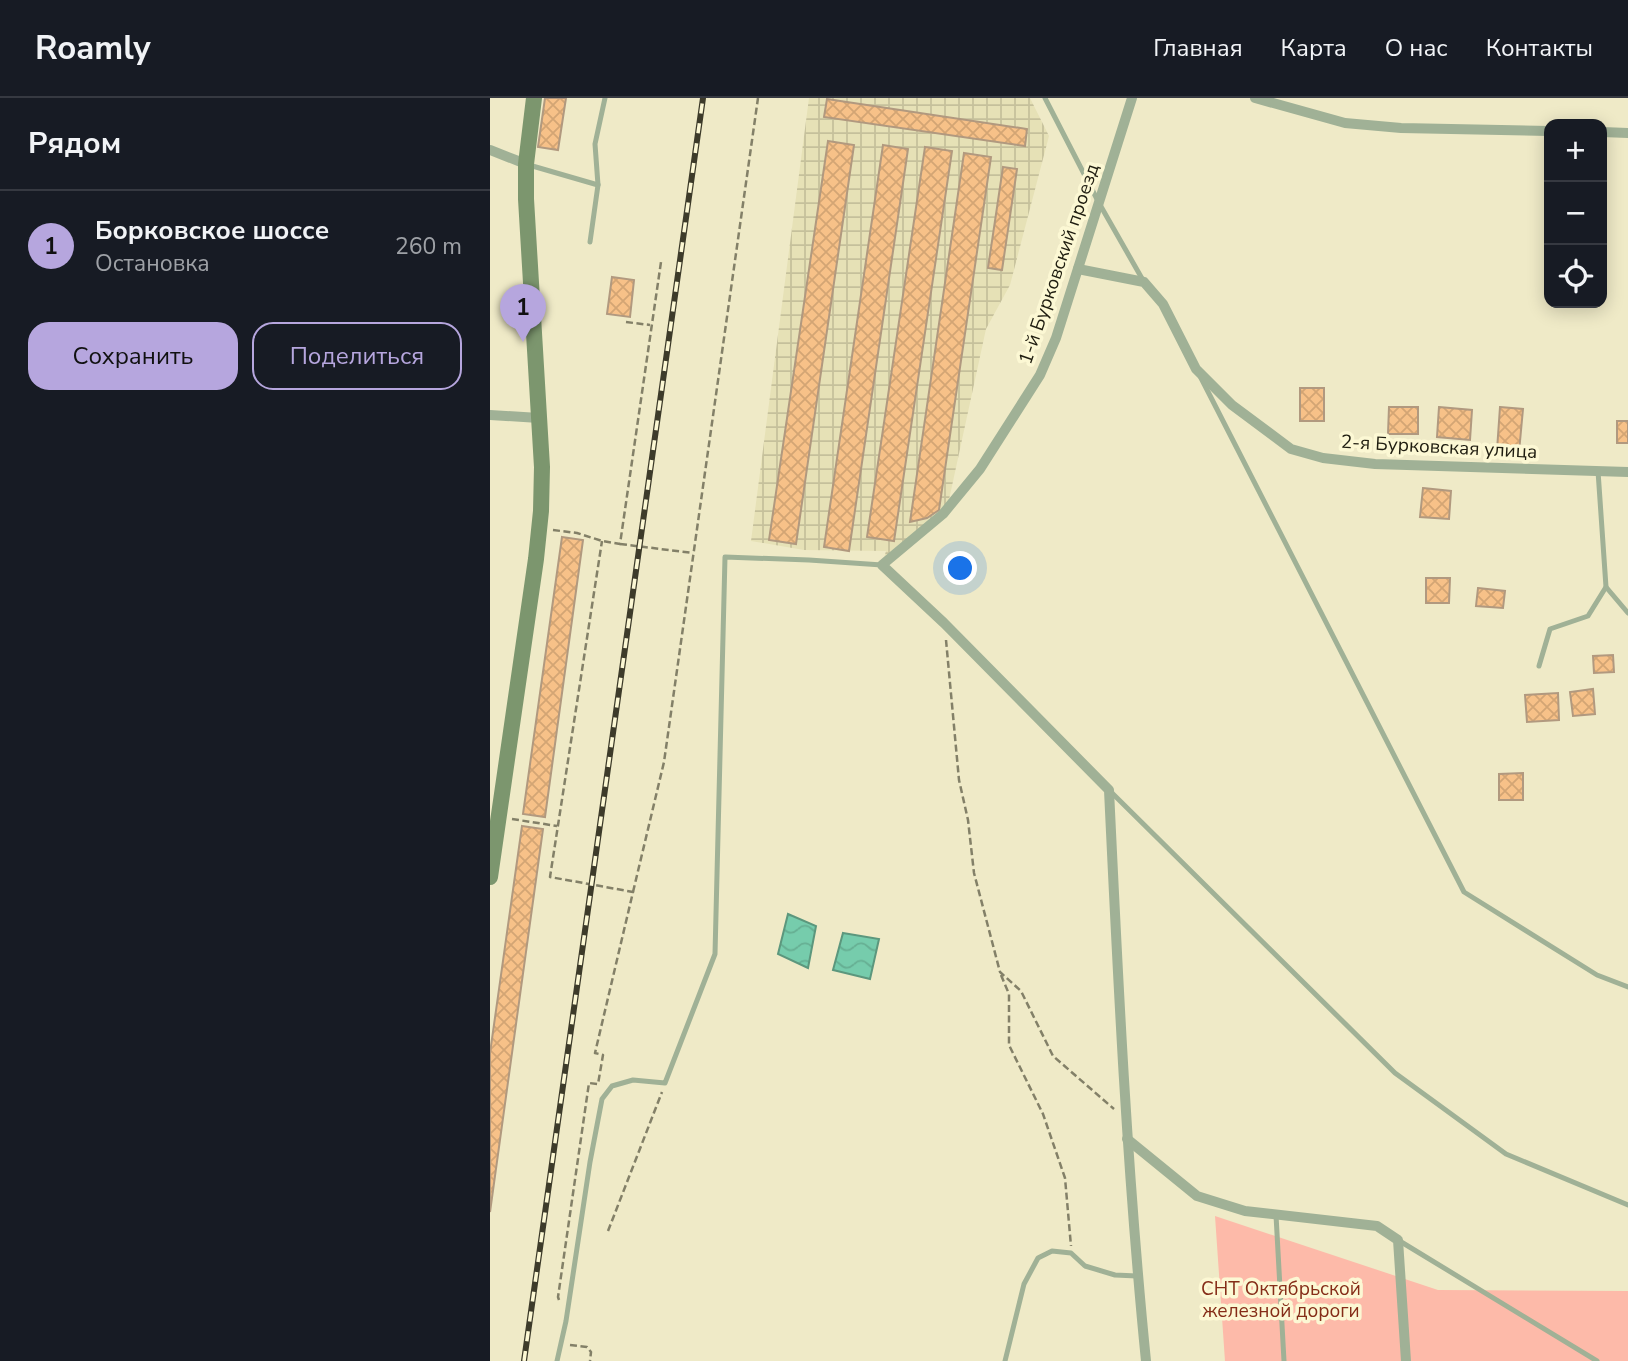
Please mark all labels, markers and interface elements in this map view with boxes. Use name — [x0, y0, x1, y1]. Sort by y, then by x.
text: Roamly — [35, 26, 151, 71]
text: Главная — [1153, 32, 1243, 64]
text: Карта — [1281, 32, 1347, 64]
text: О нас — [1385, 32, 1448, 64]
text: Контакты — [1486, 32, 1593, 64]
map controls — [1544, 119, 1607, 308]
button: + — [1544, 119, 1607, 182]
text: Рядом — [28, 123, 121, 164]
street label: 1-й Бурковский проезд — [1012, 160, 1106, 368]
button: − — [1544, 182, 1607, 245]
text: Борковское шоссе — [95, 213, 329, 248]
text: 1 — [44, 231, 58, 262]
text: 260 m — [395, 231, 462, 262]
button: locate — [1544, 245, 1607, 308]
text: Остановка — [95, 248, 210, 279]
pin: 1 — [500, 284, 546, 342]
button: Сохранить — [28, 322, 238, 390]
button: Поделиться — [252, 322, 462, 390]
street label: 2-я Бурковская улица — [1340, 429, 1538, 465]
your location — [943, 551, 977, 585]
park label: СНТ Октябрьской железной дороги — [1201, 1276, 1361, 1324]

